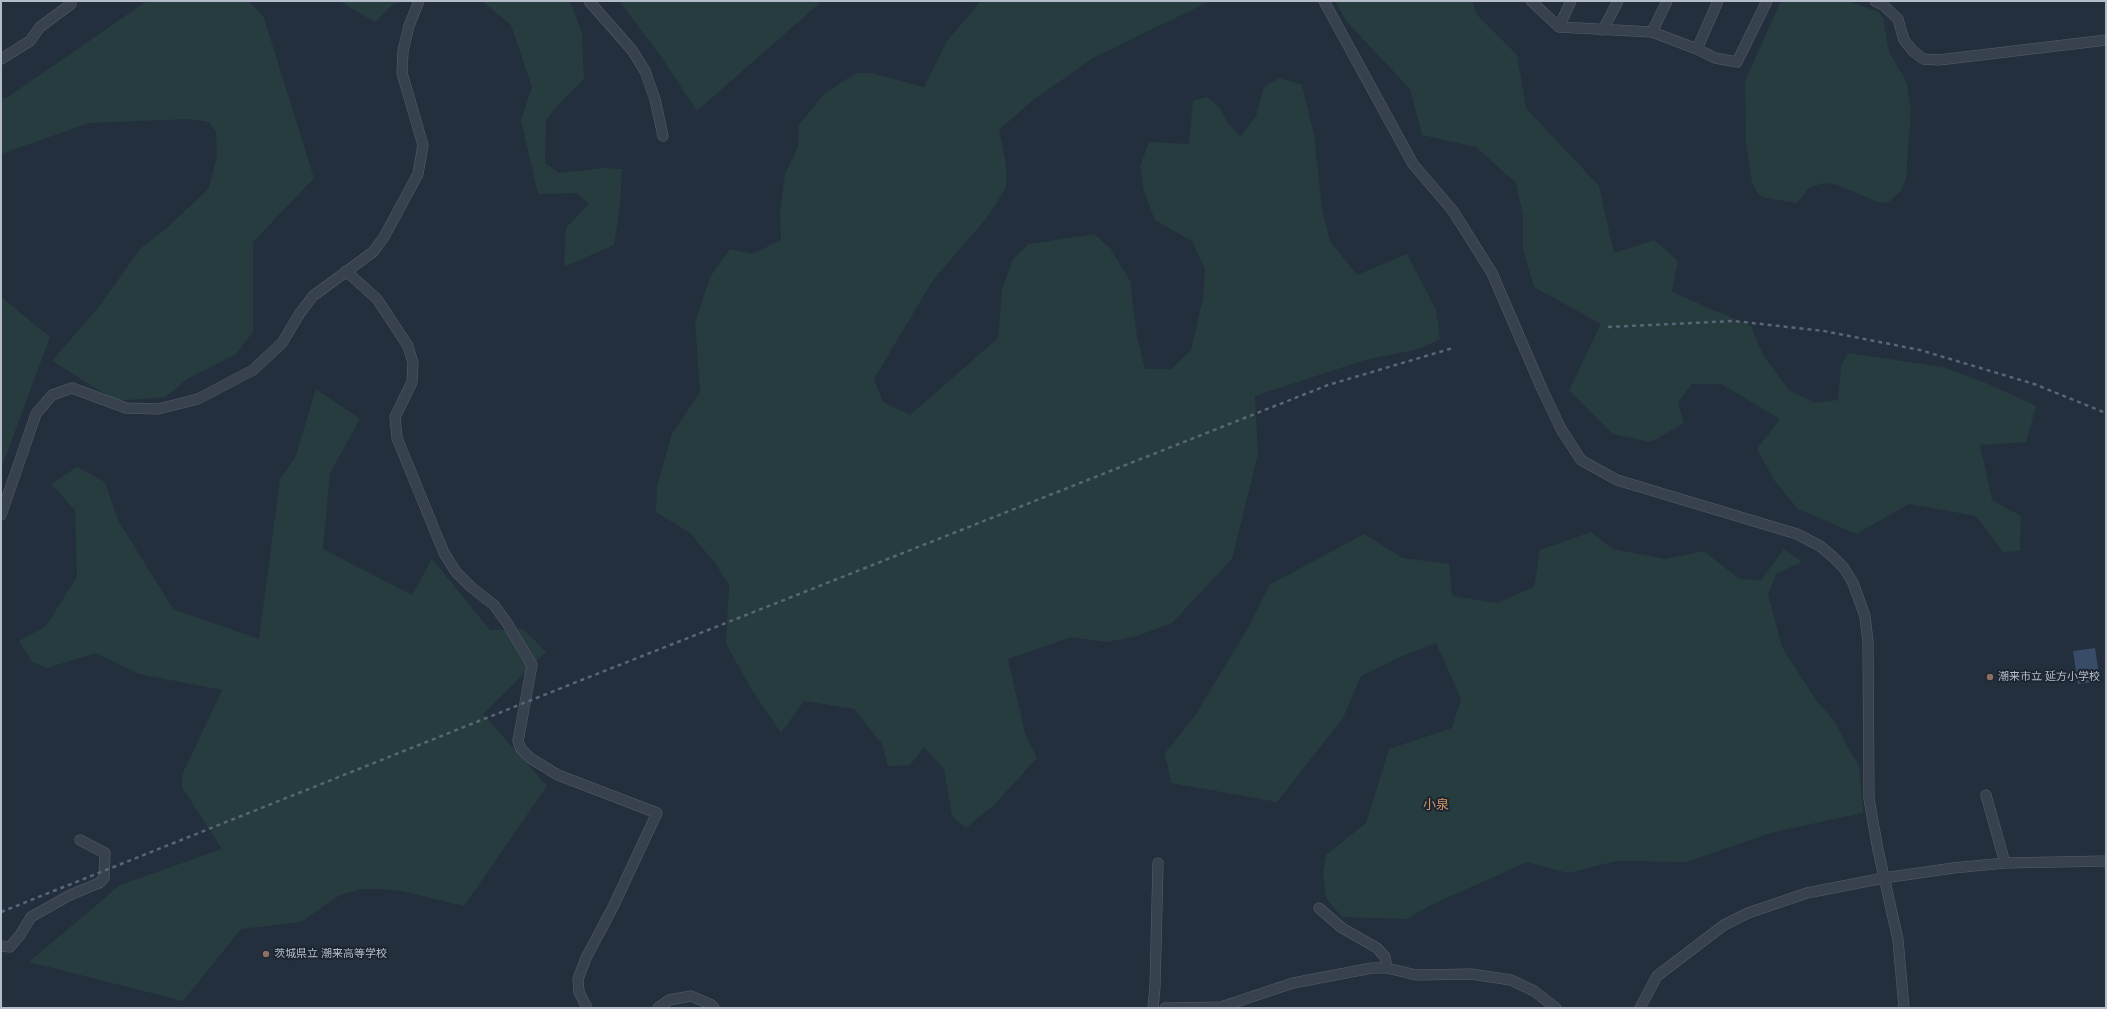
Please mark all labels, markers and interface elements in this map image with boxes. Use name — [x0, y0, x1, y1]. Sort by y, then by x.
place label: 潮来市立 延方小学校 — [1998, 670, 2100, 684]
marker: 潮来市立 延方小学校 — [1985, 672, 1995, 682]
district label: 小泉 — [1423, 797, 1449, 813]
place label: 茨城県立 潮来高等学校 — [274, 947, 387, 961]
marker: 茨城県立 潮来高等学校 — [261, 949, 271, 959]

